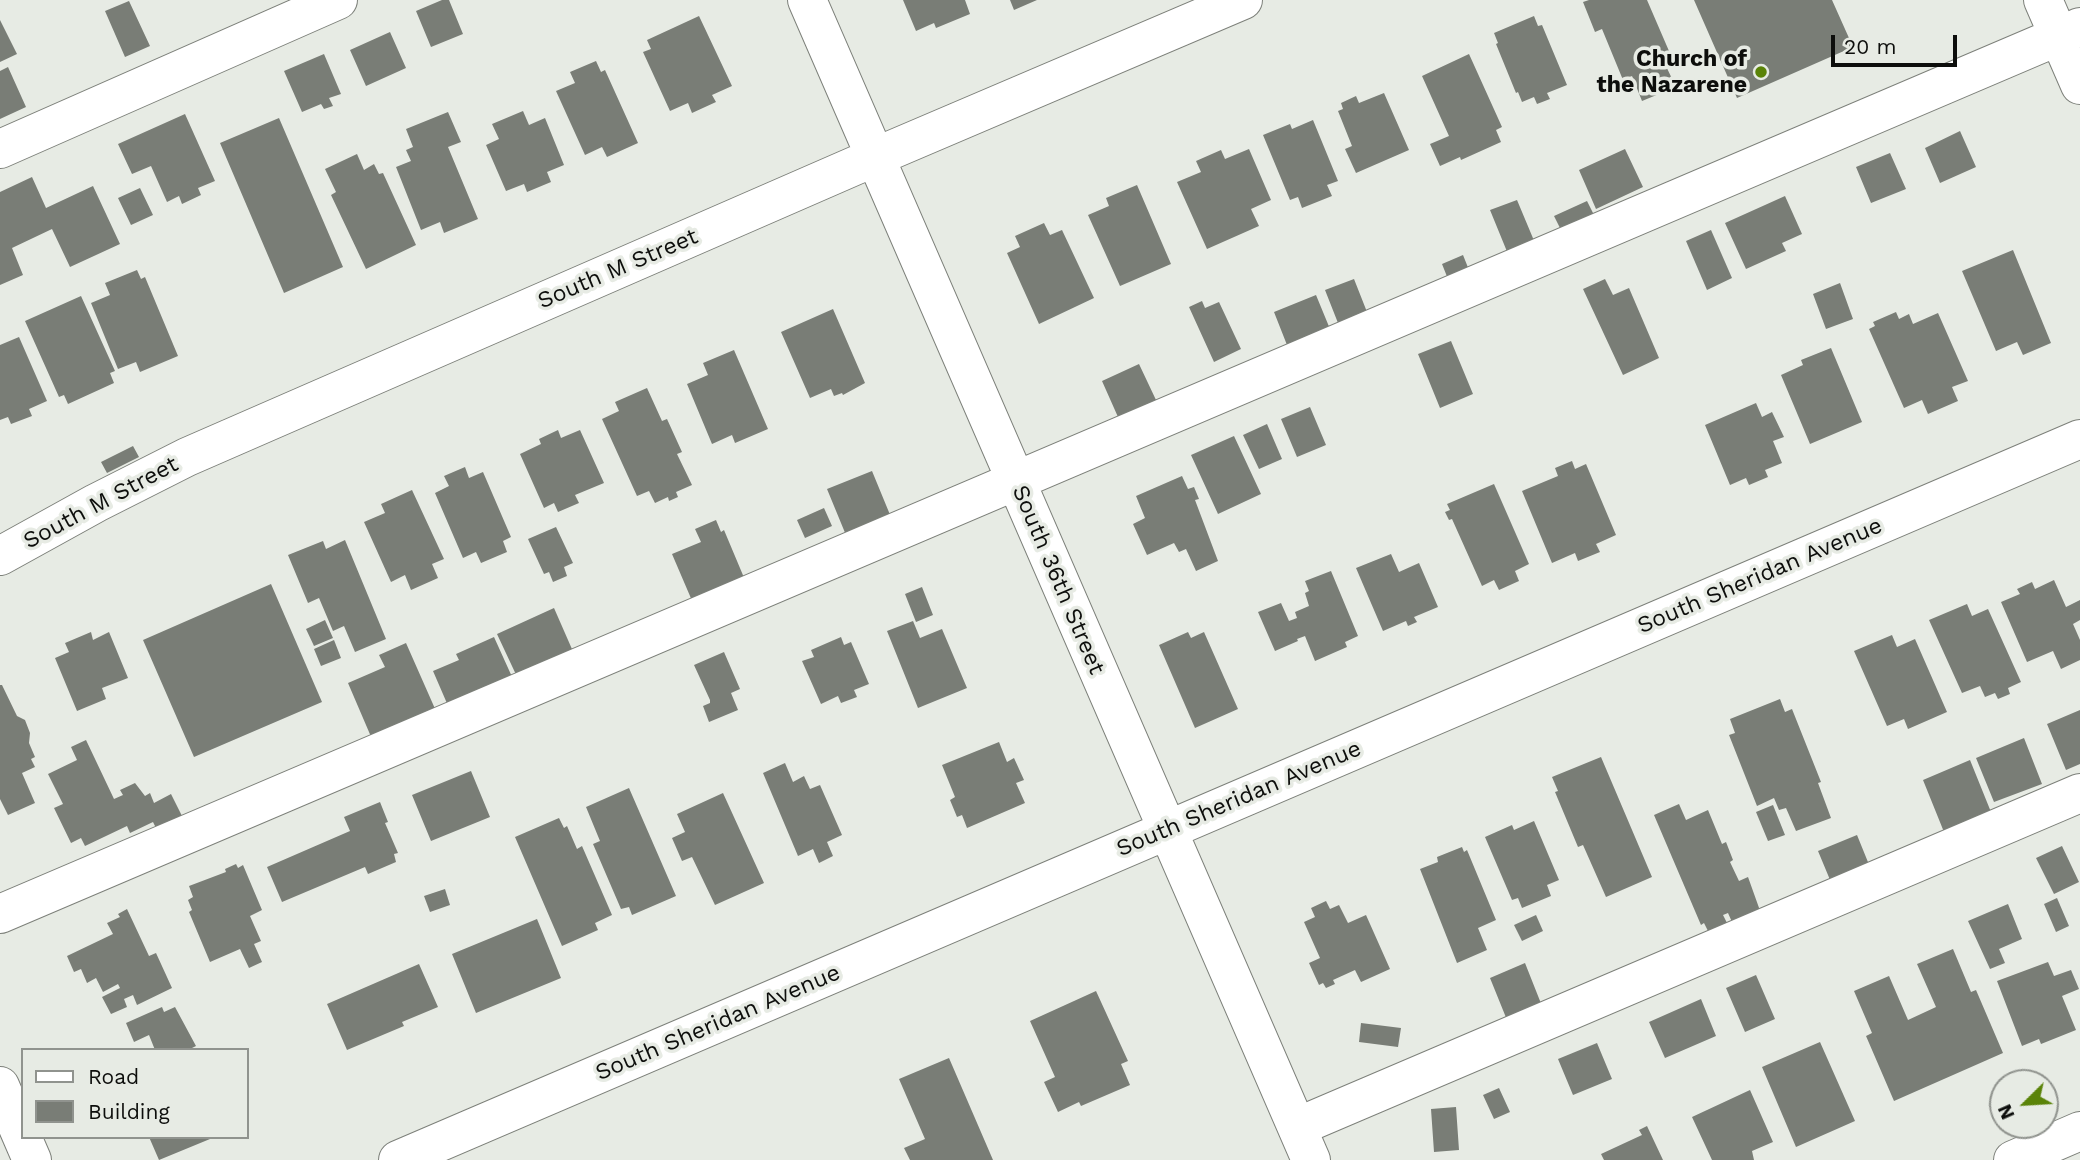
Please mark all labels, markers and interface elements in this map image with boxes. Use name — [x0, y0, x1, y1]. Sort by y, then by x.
scale bar — [1835, 21, 1961, 65]
text: 20 m — [1844, 34, 1896, 59]
place label: Church of the Nazarene — [1596, 45, 1747, 99]
marker: Church of the Nazarene — [1753, 64, 1769, 80]
street label: South M Street — [534, 223, 702, 315]
street label: South M Street — [19, 451, 183, 555]
street label: South 36th Street — [1006, 481, 1110, 679]
street label: South Sheridan Avenue — [1634, 512, 1886, 640]
street label: South Sheridan Avenue — [1113, 735, 1365, 863]
street label: South Sheridan Avenue — [592, 959, 844, 1087]
legend — [21, 1048, 248, 1139]
text: Road — [88, 1064, 139, 1089]
north arrow — [1989, 1069, 2059, 1139]
text: Building — [88, 1099, 170, 1124]
text: N — [1993, 1101, 2020, 1123]

